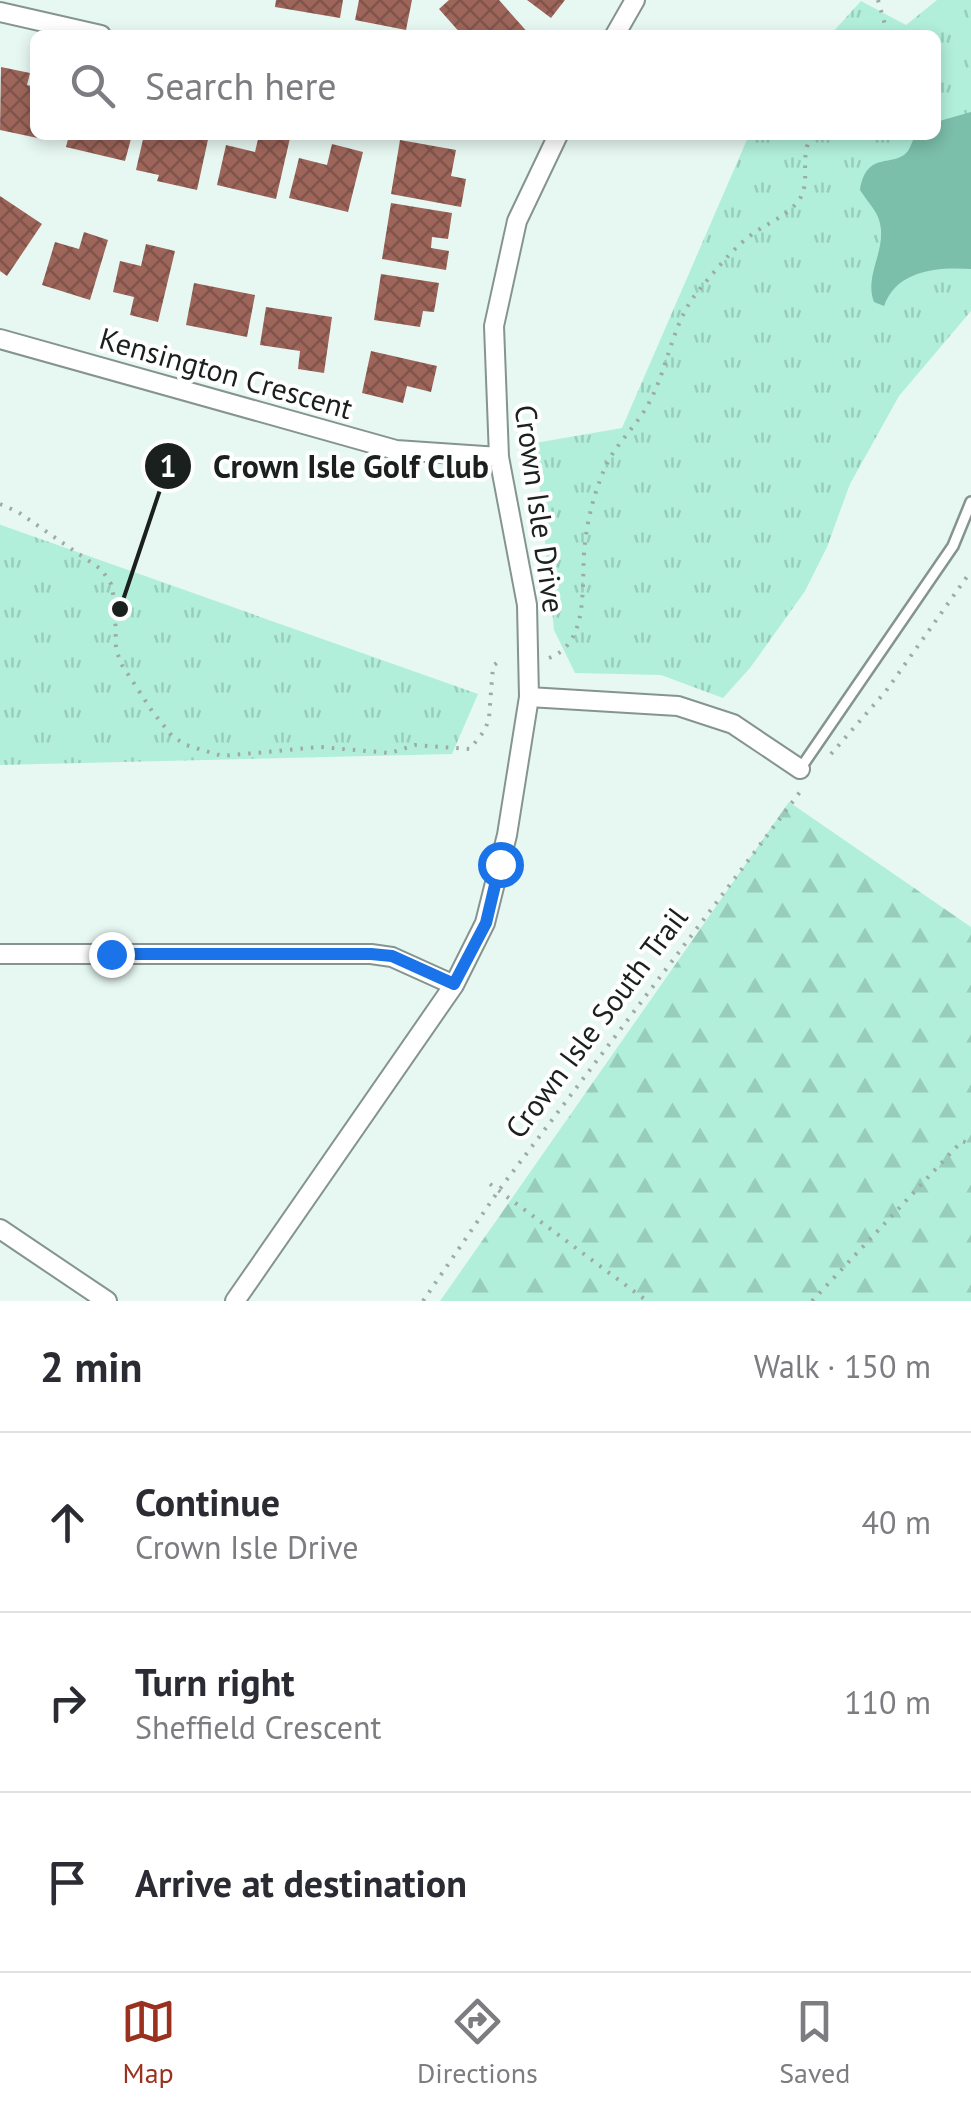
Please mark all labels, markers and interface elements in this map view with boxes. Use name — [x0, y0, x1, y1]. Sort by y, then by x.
search box — [30, 30, 941, 140]
icon: search — [65, 58, 120, 113]
text: Search here — [145, 61, 337, 110]
street label: Kensington Crescent — [95, 318, 357, 427]
street label: Crown Isle Drive — [507, 402, 574, 615]
callout: Crown Isle Golf Club — [143, 435, 509, 497]
text: Crown Isle Golf Club — [213, 445, 489, 487]
text: 1 — [159, 446, 177, 485]
route start — [478, 842, 524, 888]
street label: Crown Isle South Trail — [496, 899, 696, 1145]
route end — [89, 932, 135, 978]
text: 2 min — [40, 1339, 142, 1394]
text: Walk · 150 m — [754, 1345, 931, 1387]
text: Continue — [135, 1477, 280, 1526]
icon: ahead — [40, 1495, 95, 1550]
text: 40 m — [862, 1501, 931, 1543]
text: Crown Isle Drive — [135, 1526, 359, 1568]
text: Turn right — [135, 1657, 295, 1706]
icon: right — [40, 1675, 95, 1730]
text: 110 m — [844, 1681, 931, 1723]
text: Sheffield Crescent — [135, 1706, 381, 1748]
icon: arrive — [40, 1855, 95, 1910]
text: Arrive at destination — [135, 1858, 467, 1907]
tab: Map — [121, 1994, 176, 2091]
tab: Directions — [417, 1994, 538, 2091]
tab: Saved — [779, 1994, 850, 2091]

